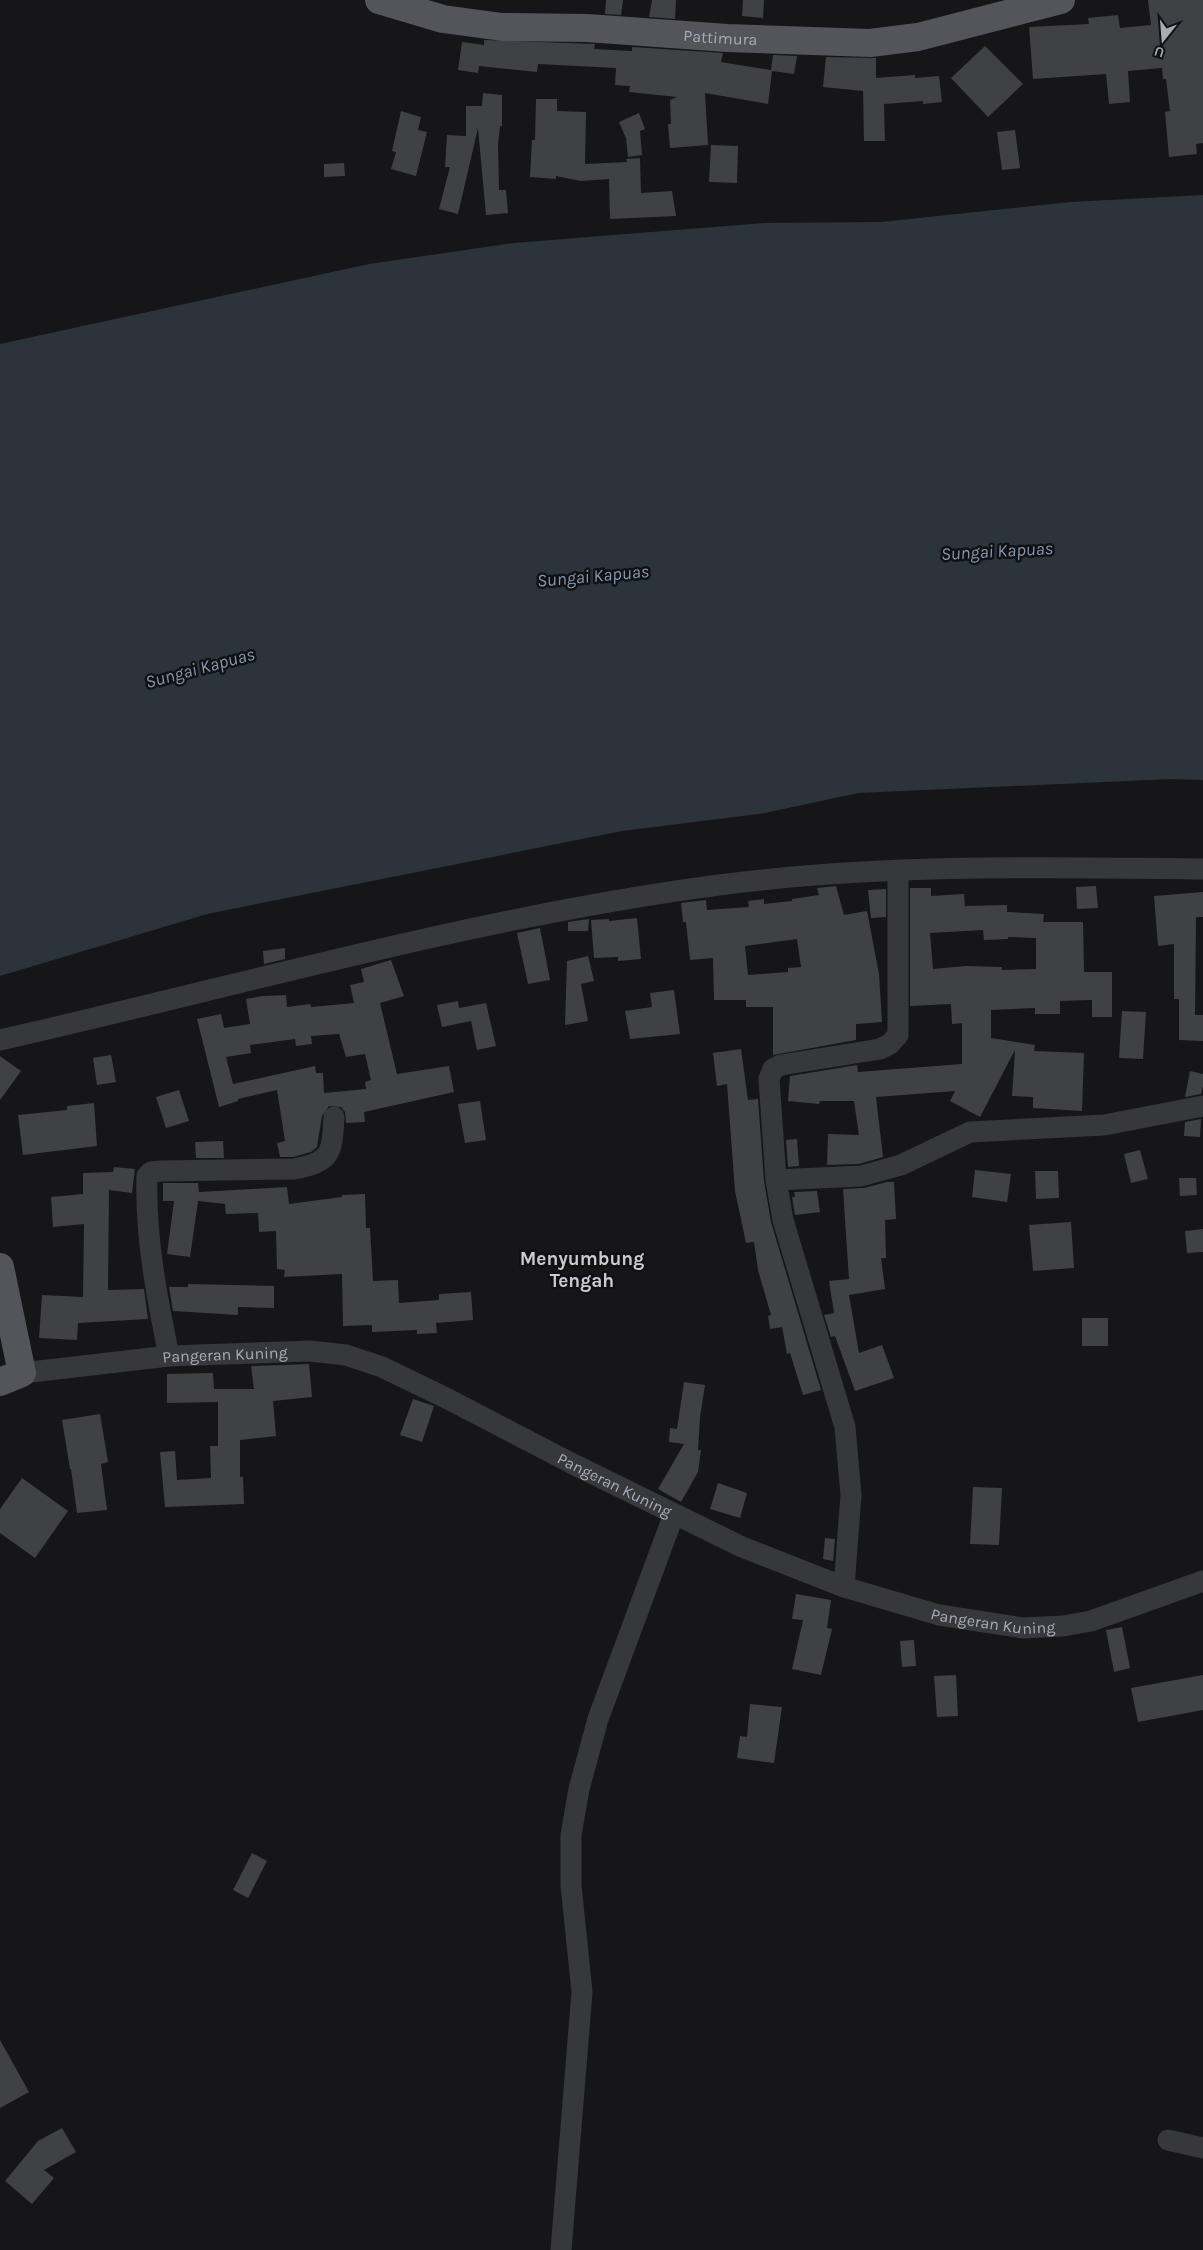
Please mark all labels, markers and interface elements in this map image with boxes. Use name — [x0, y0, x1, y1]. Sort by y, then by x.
north arrow — [1138, 15, 1188, 65]
street label: Pattimura — [683, 25, 758, 49]
text: U — [1152, 42, 1166, 61]
water label: Sungai Kapuas — [940, 537, 1054, 565]
water label: Sungai Kapuas — [536, 560, 650, 592]
water label: Sungai Kapuas — [143, 643, 257, 693]
district label: Menyumbung Tengah — [520, 1248, 644, 1292]
street label: Pangeran Kuning — [161, 1342, 288, 1366]
street label: Pangeran Kuning — [554, 1448, 675, 1521]
street label: Pangeran Kuning — [929, 1604, 1056, 1638]

